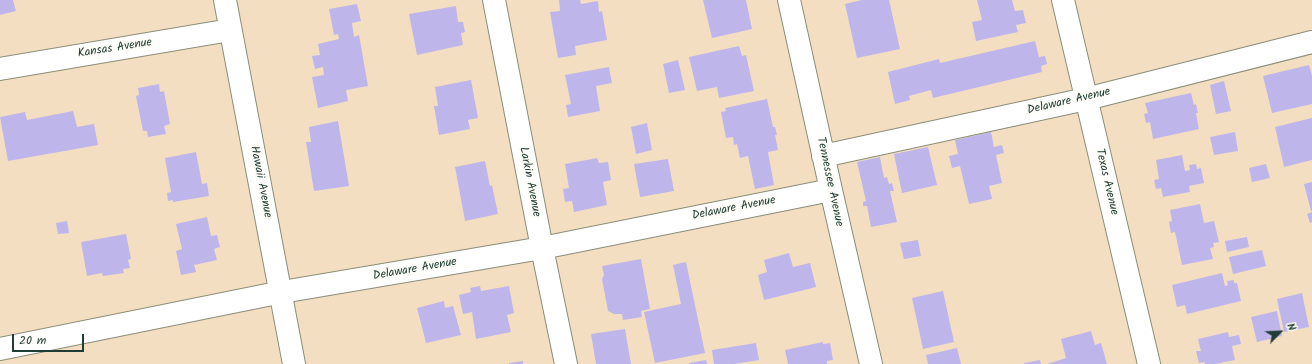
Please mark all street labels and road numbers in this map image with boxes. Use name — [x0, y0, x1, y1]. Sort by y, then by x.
street label: Kansas Avenue — [77, 36, 153, 62]
street label: Delaware Avenue — [1026, 85, 1112, 119]
street label: Tennessee Avenue — [812, 136, 846, 228]
street label: Hawaii Avenue — [246, 145, 274, 219]
street label: Larkin Avenue — [515, 146, 543, 218]
street label: Texas Avenue — [1091, 147, 1121, 217]
street label: Delaware Avenue — [691, 194, 777, 224]
street label: Delaware Avenue — [372, 256, 458, 284]

